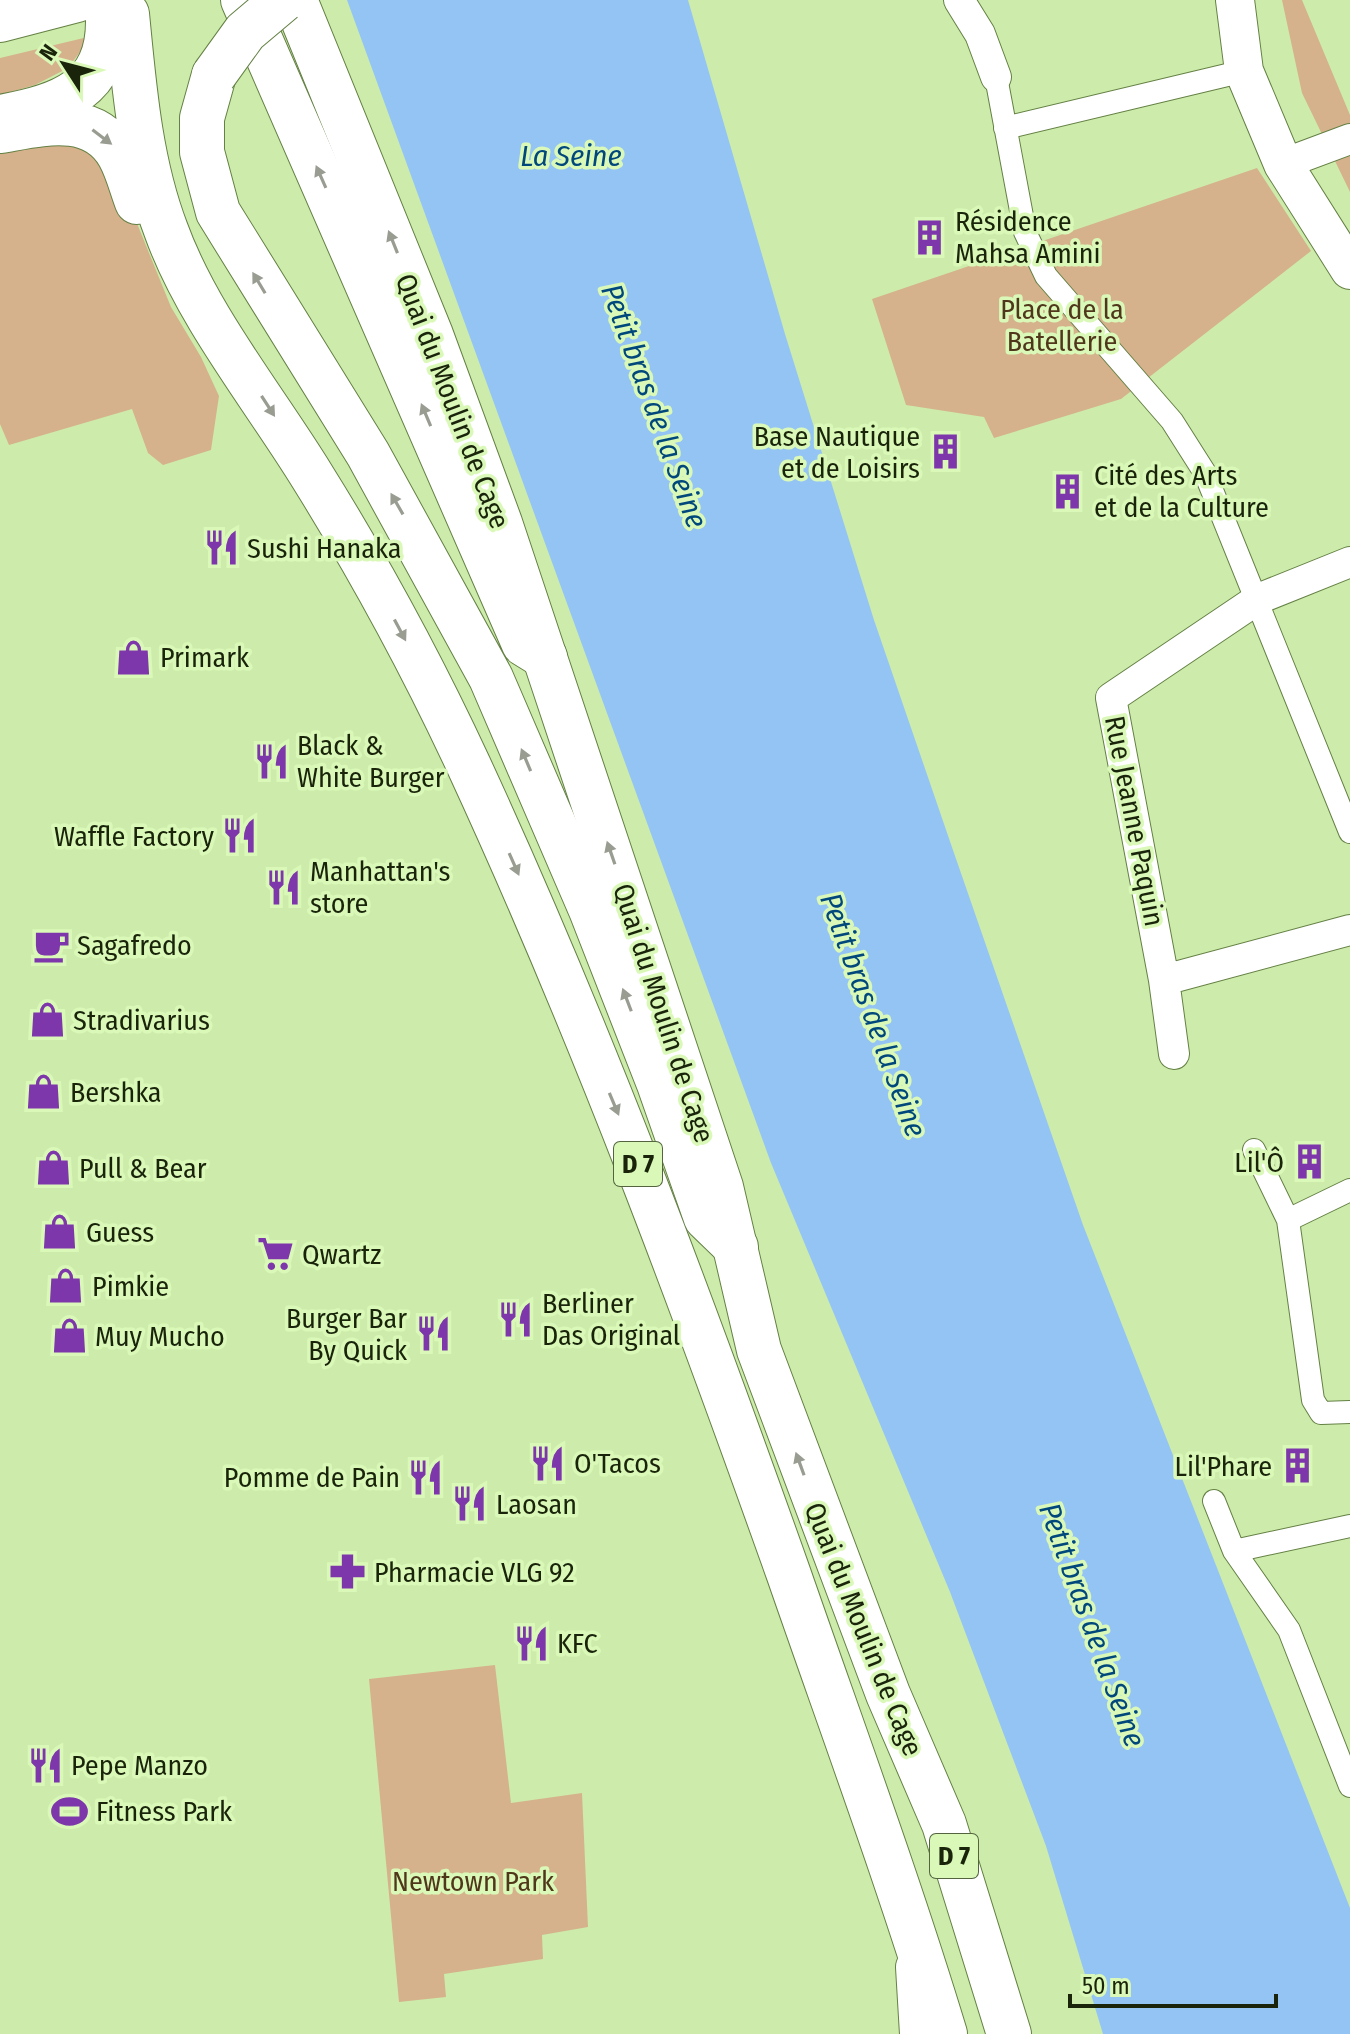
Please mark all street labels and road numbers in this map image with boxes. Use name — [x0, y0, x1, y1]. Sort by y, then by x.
street label: Quai du Moulin de Cage — [389, 269, 516, 533]
street label: Rue Jeanne Paquin — [1098, 713, 1171, 929]
street label: Quai du Moulin de Cage — [606, 880, 721, 1147]
road number: D 7 — [614, 1142, 662, 1186]
street label: Quai du Moulin de Cage — [798, 1498, 929, 1761]
road number: D 7 — [930, 1834, 978, 1878]

